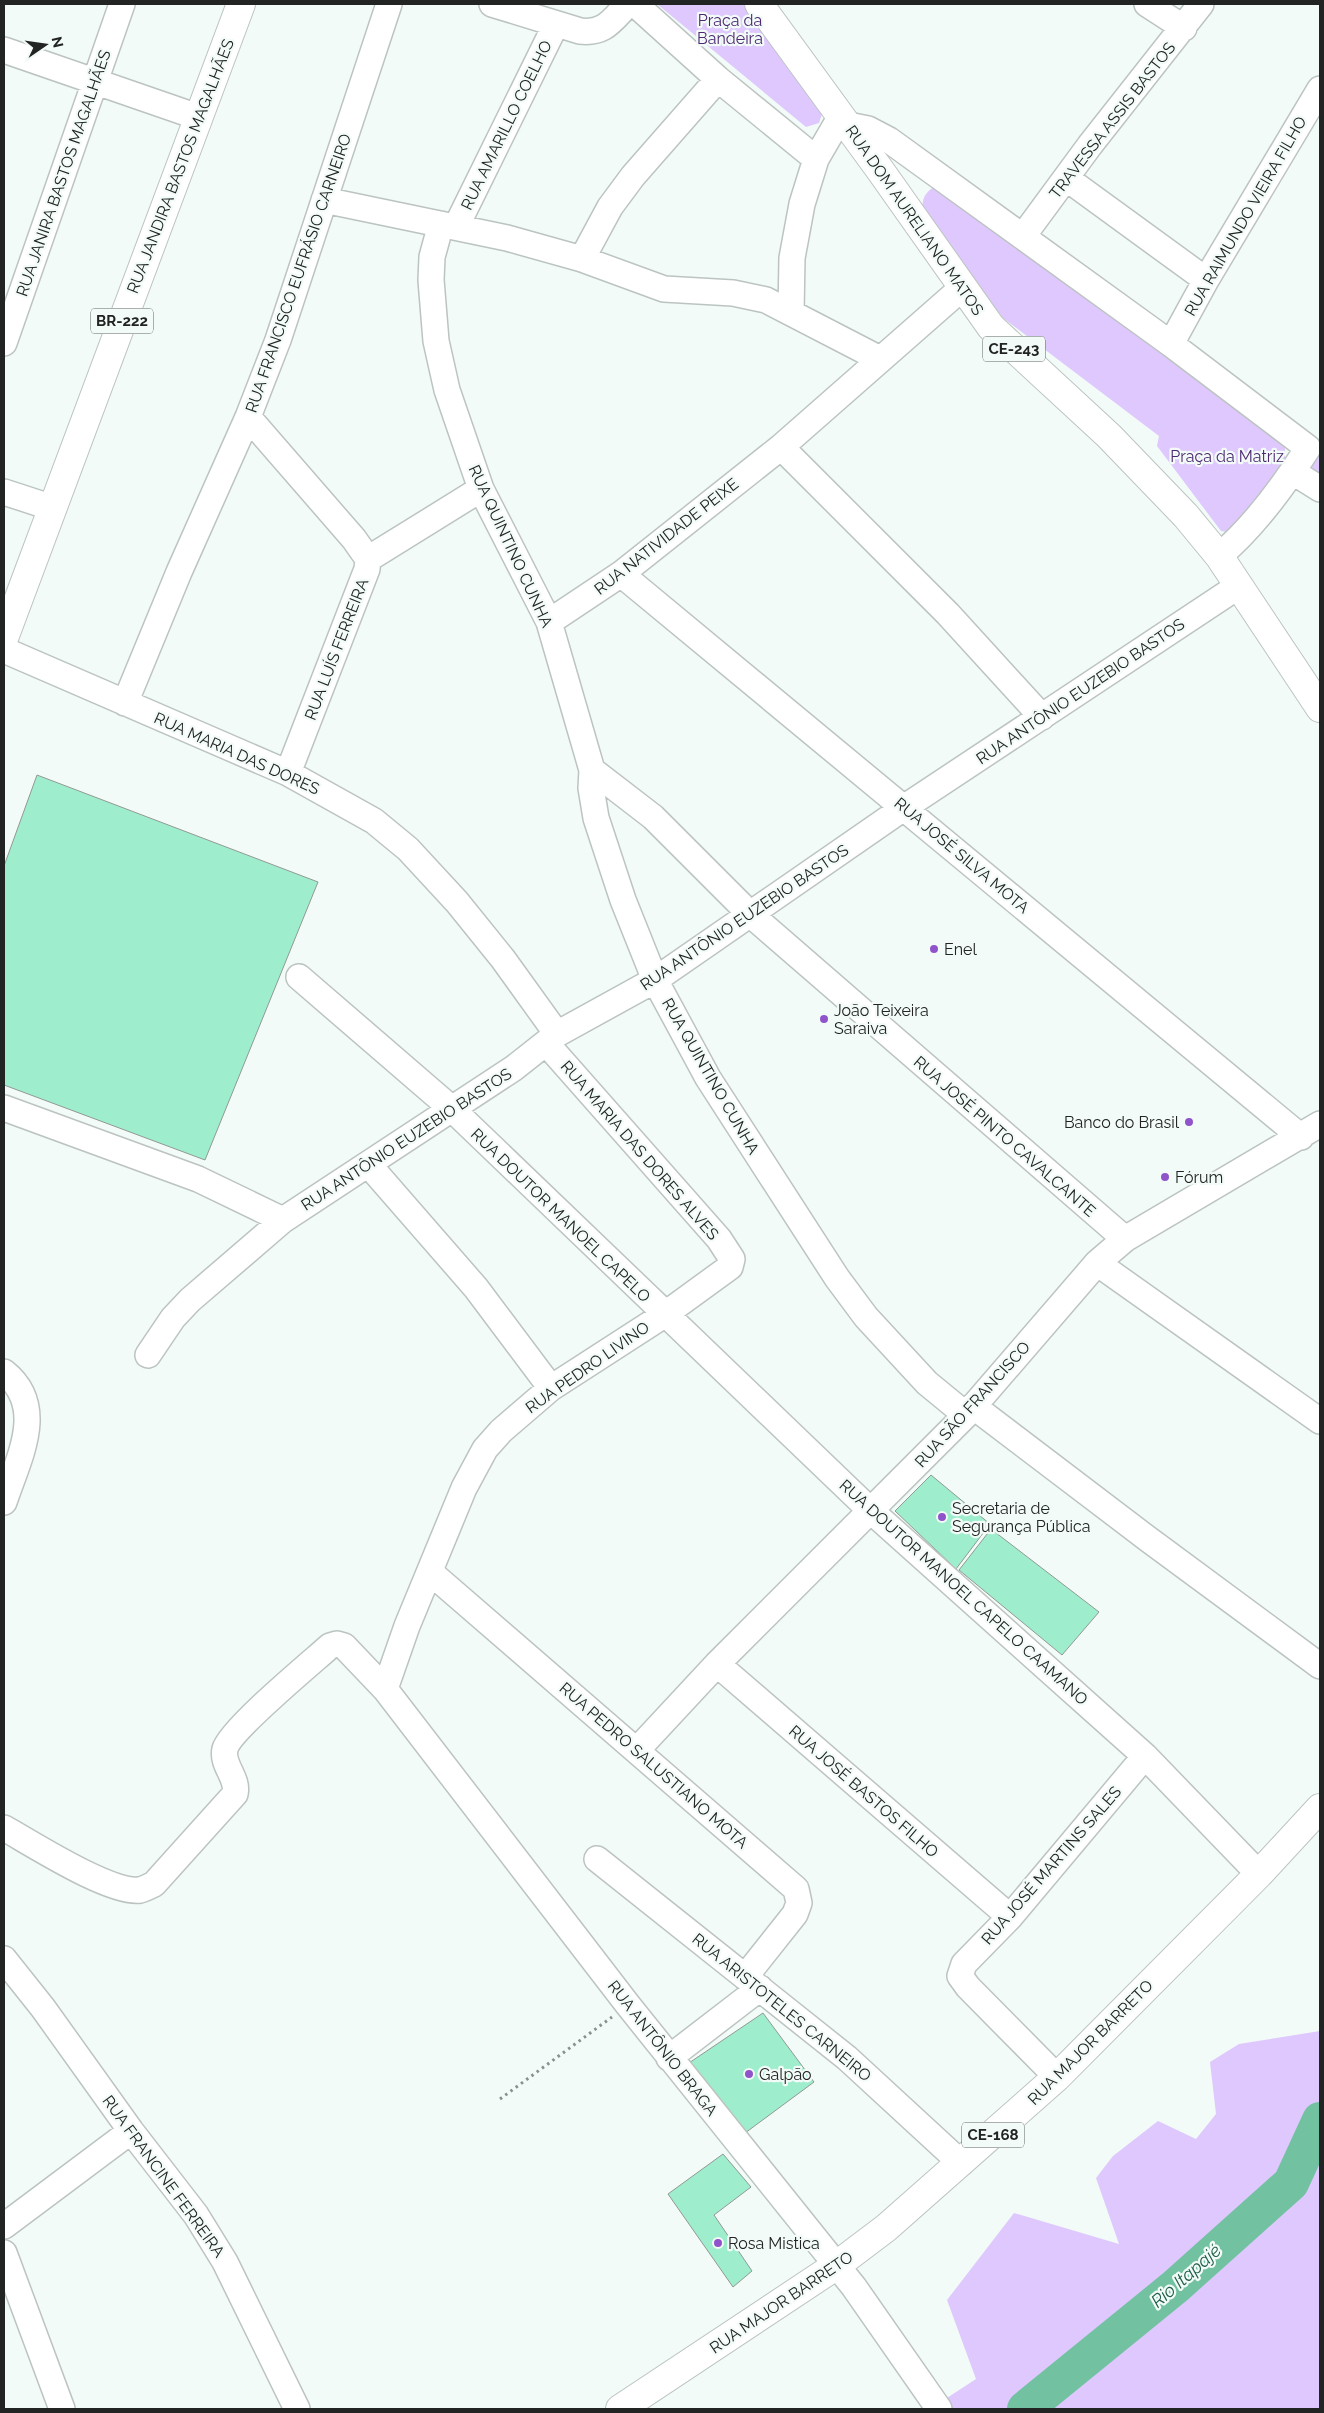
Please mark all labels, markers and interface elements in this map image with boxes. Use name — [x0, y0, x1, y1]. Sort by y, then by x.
park label: Praça da Bandeira — [697, 11, 763, 48]
north arrow — [20, 20, 70, 70]
text: N — [49, 35, 67, 49]
street label: RUA JANDIRA BASTOS MAGALHÃES — [122, 36, 238, 296]
street label: RUA AMARILLO COELHO — [457, 37, 556, 213]
street label: TRAVESSA ASSIS BASTOS — [1045, 38, 1180, 202]
street label: RUA JANIRA BASTOS MAGALHÃES — [11, 47, 115, 299]
street label: RUA RAIMUNDO VIEIRA FILHO — [1180, 113, 1310, 319]
street label: RUA DOM AURELIANO MATOS — [842, 122, 988, 319]
street label: RUA FRANCISCO EUFRÁSIO CARNEIRO — [241, 131, 355, 415]
road number: BR-222 — [91, 308, 153, 334]
road number: CE-243 — [983, 336, 1045, 362]
park label: Praça da Matriz — [1170, 447, 1284, 466]
street label: RUA QUINTINO CUNHA — [465, 462, 557, 631]
street label: RUA NATIVIDADE PEIXE — [590, 474, 742, 599]
street label: RUA LUÍS FERREIRA — [300, 575, 372, 723]
street label: RUA ANTÔNIO EUZEBIO BASTOS — [972, 613, 1188, 768]
street label: RUA MARIA DAS DORES — [151, 708, 323, 799]
street label: RUA JOSÉ SILVA MOTA — [890, 793, 1034, 917]
street label: RUA ANTÔNIO EUZEBIO BASTOS — [636, 839, 852, 994]
place label: Enel — [944, 940, 977, 959]
marker: Enel — [928, 943, 940, 955]
street label: RUA QUINTINO CUNHA — [658, 995, 763, 1158]
place label: João Teixeira Saraiva — [834, 1001, 929, 1038]
marker: João Teixeira Saraiva — [818, 1013, 830, 1025]
street label: RUA JOSÉ PINTO CAVALCANTE — [910, 1051, 1100, 1221]
street label: RUA MARIA DAS DORES ALVES — [557, 1057, 723, 1244]
street label: RUA ANTÔNIO EUZEBIO BASTOS — [297, 1063, 515, 1215]
place label: Banco do Brasil — [1064, 1113, 1180, 1132]
marker: Banco do Brasil — [1183, 1116, 1195, 1128]
street label: RUA DOUTOR MANOEL CAPELO — [467, 1124, 654, 1306]
place label: Fórum — [1175, 1168, 1223, 1187]
marker: Fórum — [1159, 1171, 1171, 1183]
street label: RUA PEDRO LIVINO — [522, 1318, 653, 1417]
street label: RUA SÃO FRANCISCO — [910, 1337, 1034, 1471]
street label: RUA DOUTOR MANOEL CAPELO CAAMANO — [836, 1476, 1092, 1709]
place label: Secretaria de Segurança Pública — [952, 1499, 1090, 1536]
marker: Secretaria de Segurança Pública — [936, 1511, 948, 1523]
street label: RUA PEDRO SALUSTIANO MOTA — [556, 1678, 752, 1852]
street label: RUA JOSÉ BASTOS FILHO — [785, 1721, 943, 1861]
street label: RUA JOSÉ MARTINS SALES — [977, 1781, 1125, 1948]
street label: RUA ARISTOTELES CARNEIRO — [688, 1929, 875, 2086]
street label: RUA ANTÔNIO BRAGA — [604, 1976, 722, 2120]
street label: RUA MAJOR BARRETO — [1024, 1976, 1157, 2109]
place label: Galpão — [759, 2065, 812, 2084]
marker: Galpão — [743, 2068, 755, 2080]
street label: RUA FRANCINE FERREIRA — [98, 2092, 229, 2261]
road number: CE-168 — [962, 2122, 1024, 2148]
place label: Rosa Mistica — [728, 2234, 820, 2253]
marker: Rosa Mistica — [712, 2237, 724, 2249]
water label: Rio Itapajé — [1147, 2239, 1225, 2312]
street label: RUA MAJOR BARRETO — [706, 2247, 857, 2357]

